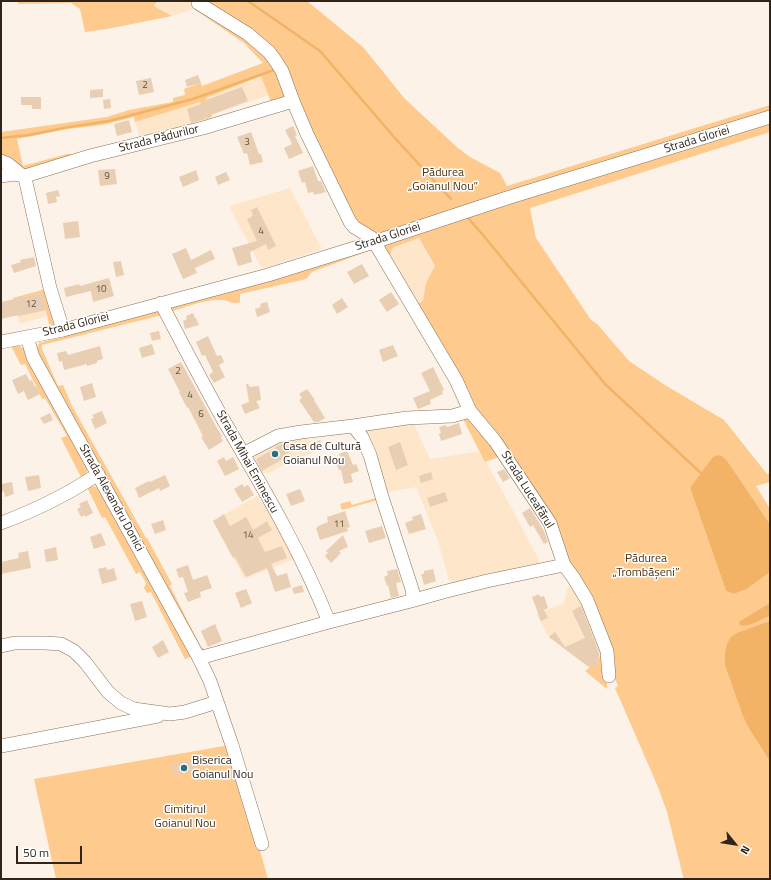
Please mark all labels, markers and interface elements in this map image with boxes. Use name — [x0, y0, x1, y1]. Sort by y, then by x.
house number: 2 — [142, 80, 148, 92]
street label: Strada Pădurilor — [118, 122, 200, 156]
street label: Strada Gloriei — [663, 123, 731, 157]
house number: 3 — [244, 137, 250, 149]
park label: Pădurea „Goianul Nou” — [408, 166, 478, 194]
house number: 9 — [104, 171, 110, 183]
street label: Strada Gloriei — [354, 220, 422, 254]
house number: 4 — [258, 226, 264, 238]
house number: 10 — [95, 284, 107, 296]
house number: 12 — [25, 299, 37, 311]
street label: Strada Gloriei — [41, 310, 111, 340]
house number: 2 — [175, 366, 181, 378]
house number: 4 — [187, 390, 193, 402]
street label: Strada Mihai Eminescu — [213, 408, 281, 516]
house number: 6 — [198, 409, 204, 421]
place label: Casa de Cultură Goianul Nou — [283, 440, 361, 468]
street label: Strada Alexandru Donici — [76, 442, 146, 554]
marker: Casa de Cultură Goianul Nou — [270, 449, 280, 459]
street label: Strada Luceafărul — [497, 449, 557, 531]
house number: 11 — [333, 519, 345, 531]
house number: 14 — [242, 530, 254, 542]
park label: Pădurea „Trombășeni” — [613, 552, 679, 580]
place label: Biserica Goianul Nou — [192, 754, 253, 782]
marker: Biserica Goianul Nou — [179, 763, 189, 773]
park label: Cimitirul Goianul Nou — [154, 803, 216, 831]
north arrow — [715, 824, 755, 864]
scale bar — [18, 838, 84, 864]
text: 50 m — [23, 843, 49, 862]
text: N — [737, 843, 754, 857]

